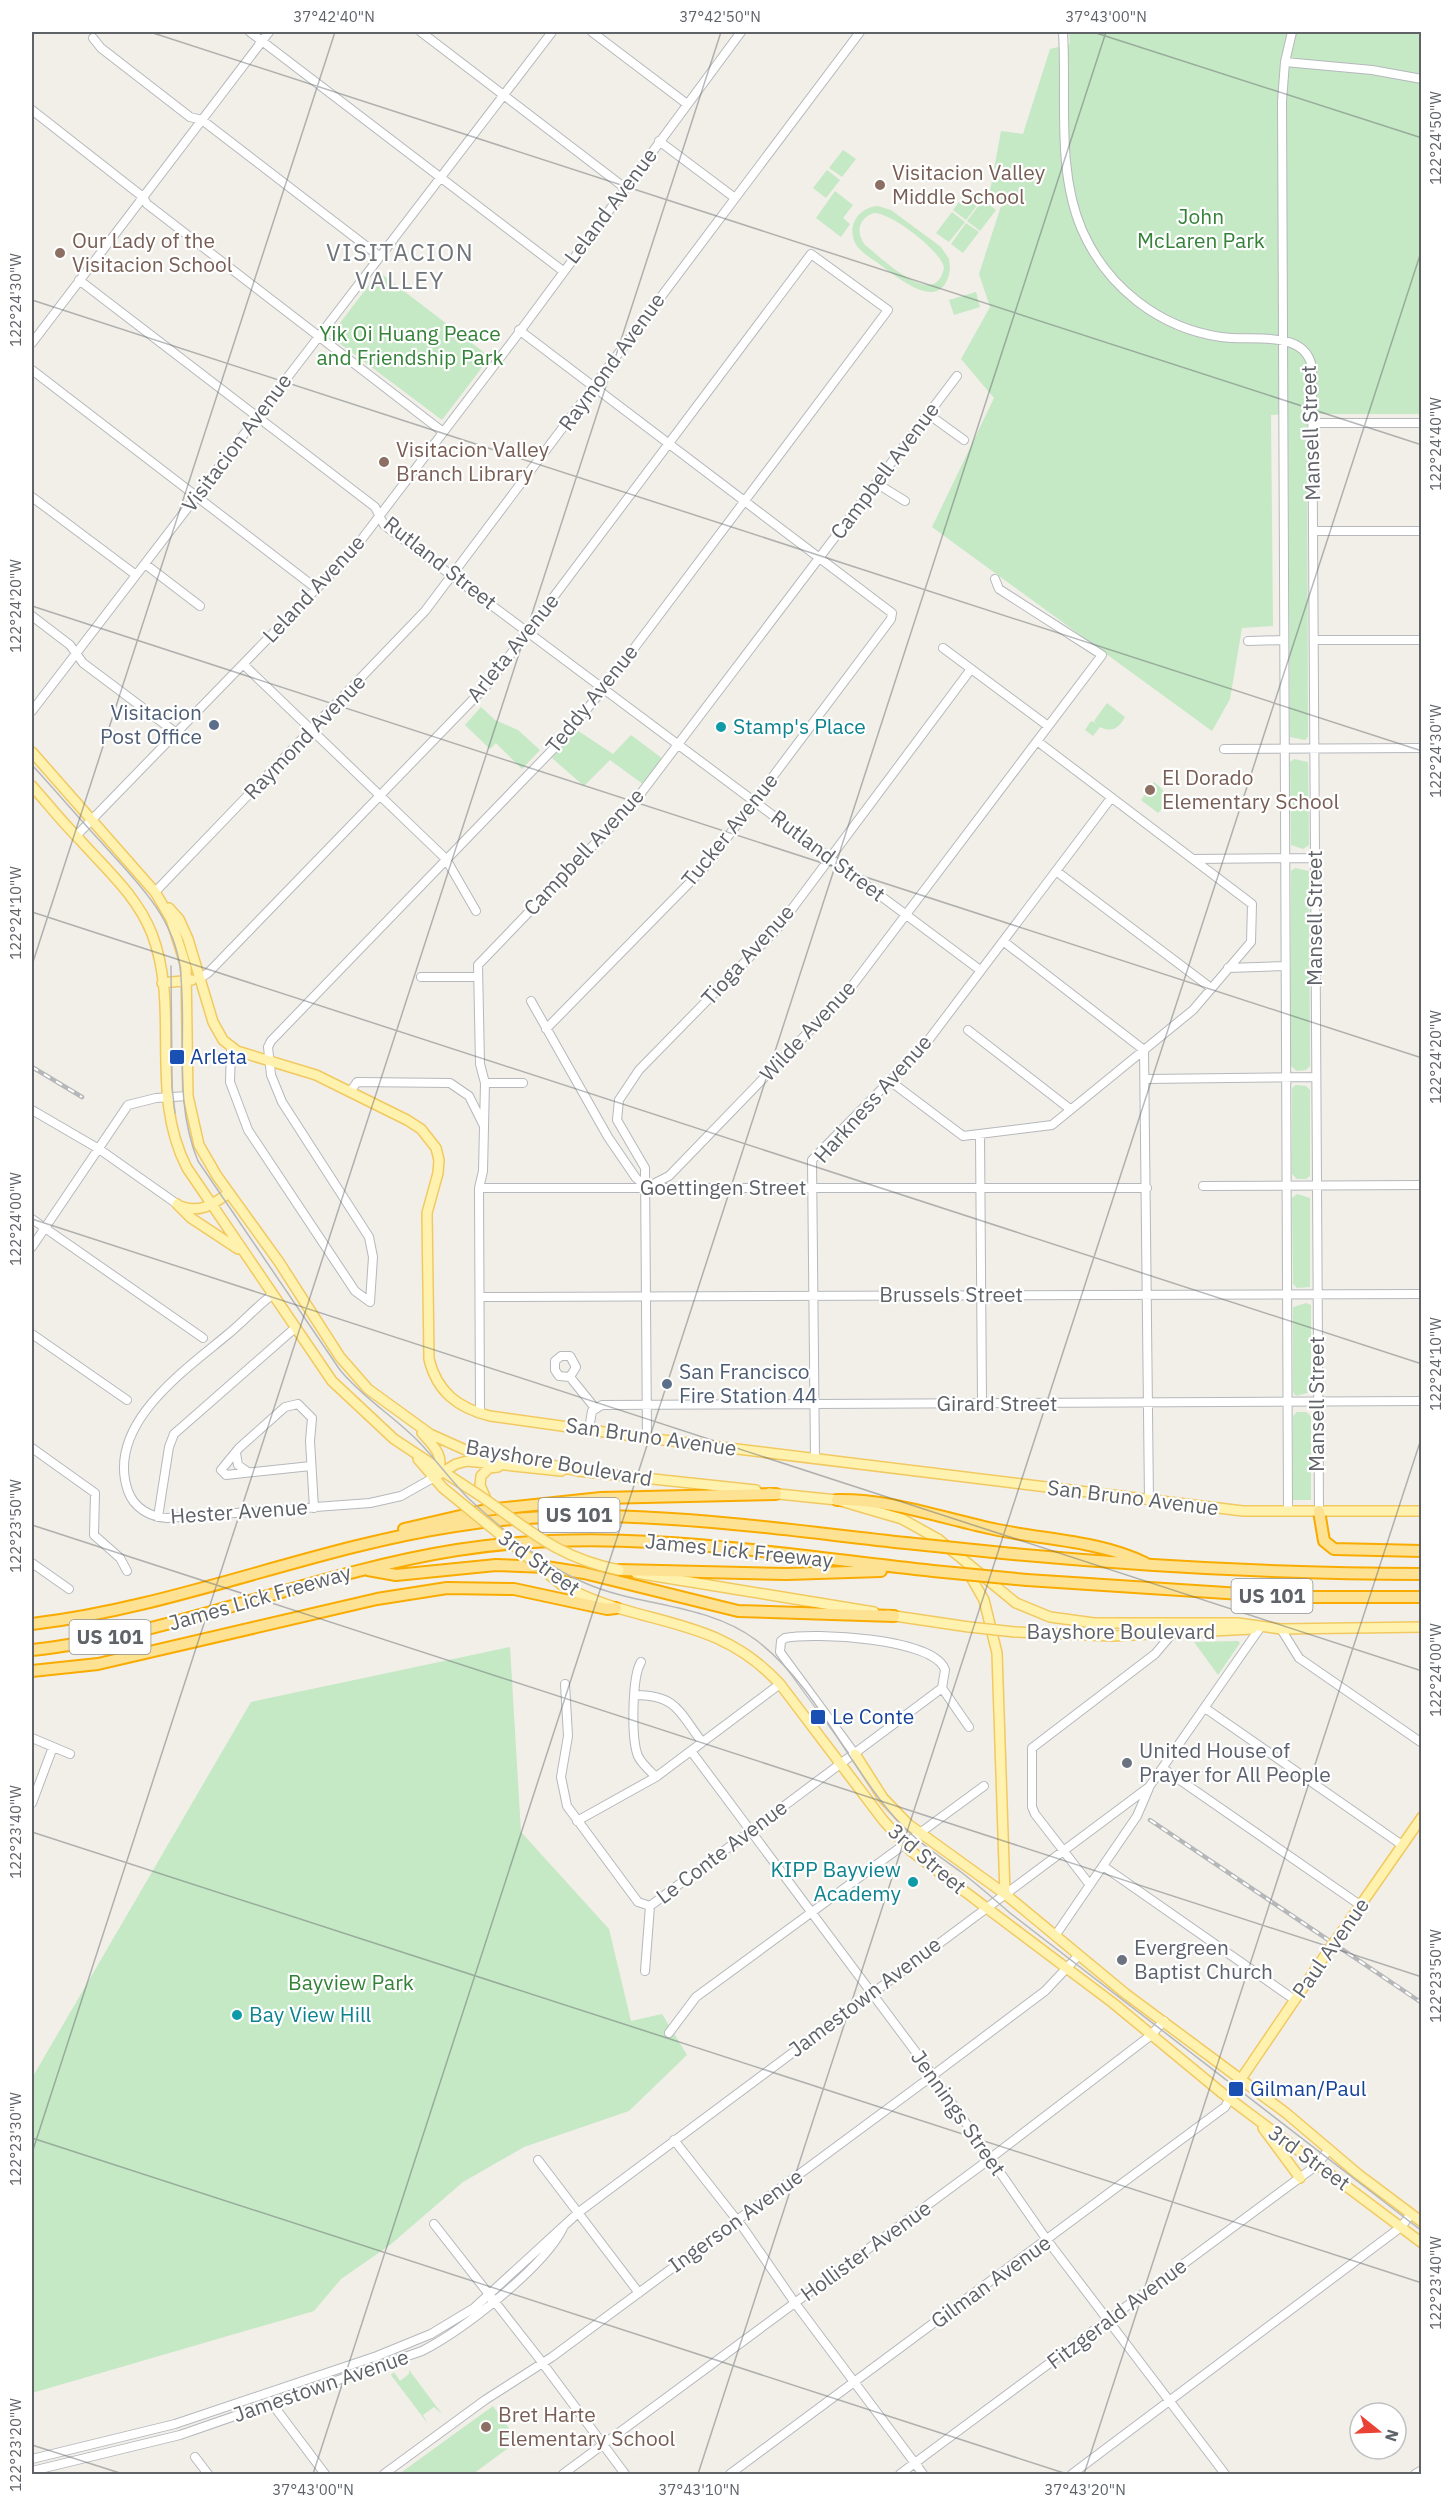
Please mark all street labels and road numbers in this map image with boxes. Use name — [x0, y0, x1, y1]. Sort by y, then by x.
street label: Leland Avenue — [558, 142, 663, 269]
street label: Raymond Avenue — [552, 287, 671, 436]
street label: Mansell Street — [1294, 365, 1326, 501]
street label: Visitacion Avenue — [175, 367, 298, 517]
street label: Campbell Avenue — [823, 396, 945, 545]
street label: Rutland Street — [378, 509, 503, 615]
street label: Leland Avenue — [256, 528, 371, 648]
street label: Arleta Avenue — [460, 587, 565, 708]
street label: Teddy Avenue — [539, 638, 644, 759]
street label: Raymond Avenue — [237, 668, 371, 805]
street label: Tucker Avenue — [675, 767, 784, 892]
street label: Campbell Avenue — [517, 781, 650, 921]
street label: Rutland Street — [766, 803, 891, 907]
street label: Mansell Street — [1300, 850, 1328, 986]
street label: Tioga Avenue — [695, 898, 800, 1011]
street label: Wilde Avenue — [753, 974, 861, 1087]
street label: Harkness Avenue — [807, 1028, 937, 1169]
street label: Goettingen Street — [640, 1173, 806, 1201]
street label: Brussels Street — [879, 1280, 1023, 1308]
street label: Mansell Street — [1302, 1336, 1330, 1472]
street label: Girard Street — [936, 1389, 1058, 1417]
street label: San Bruno Avenue — [564, 1410, 738, 1462]
street label: Bayshore Boulevard — [464, 1432, 655, 1492]
street label: San Bruno Avenue — [1046, 1473, 1220, 1521]
street label: Hester Avenue — [169, 1492, 309, 1530]
road number: US 101 — [538, 1498, 620, 1532]
street label: 3rd Street — [493, 1523, 586, 1601]
street label: James Lick Freeway — [644, 1526, 835, 1574]
street label: James Lick Freeway — [165, 1557, 355, 1637]
road number: US 101 — [1232, 1579, 1312, 1613]
street label: Bayshore Boulevard — [1027, 1617, 1215, 1645]
road number: US 101 — [70, 1620, 150, 1654]
street label: Le Conte Avenue — [650, 1793, 793, 1910]
street label: 3rd Street — [883, 1817, 973, 1900]
street label: Paul Avenue — [1285, 1892, 1375, 2003]
street label: Jamestown Avenue — [783, 1930, 946, 2063]
street label: Jennings Street — [905, 2044, 1012, 2181]
street label: 3rd Street — [1263, 2118, 1356, 2196]
street label: Ingerson Avenue — [663, 2162, 808, 2278]
street label: Hollister Avenue — [795, 2193, 936, 2307]
street label: Gilman Avenue — [925, 2228, 1056, 2334]
street label: Fitzgerald Avenue — [1041, 2251, 1192, 2375]
street label: Jamestown Avenue — [229, 2342, 412, 2428]

